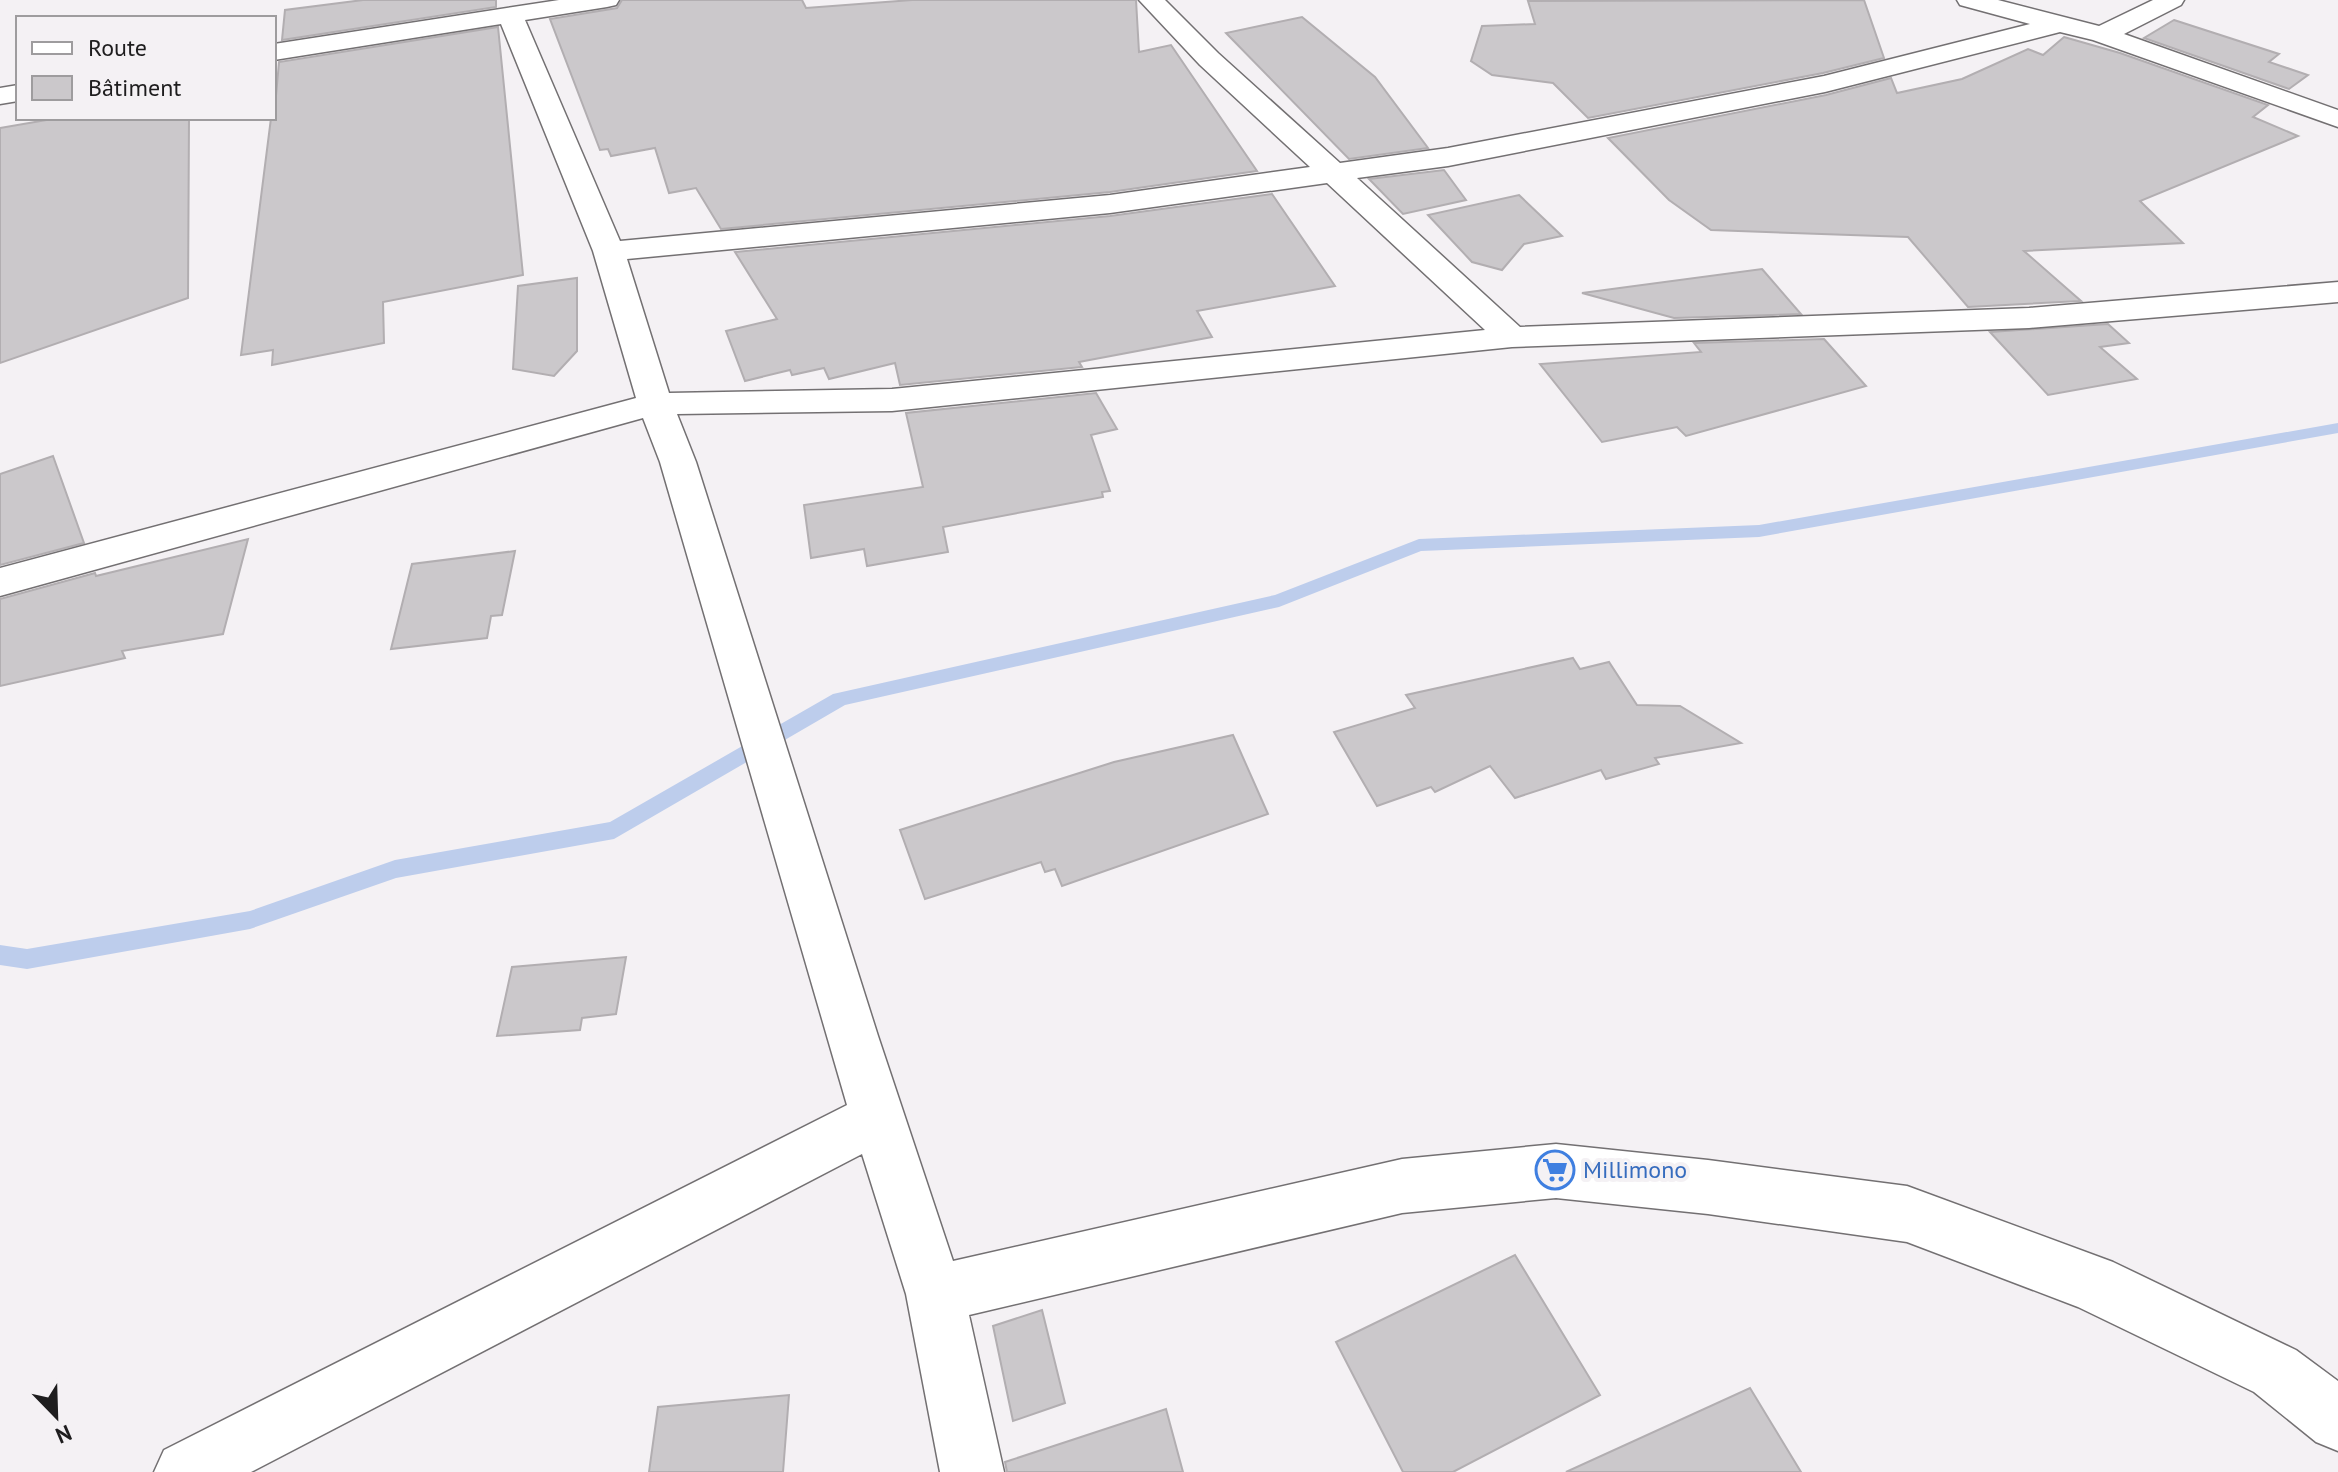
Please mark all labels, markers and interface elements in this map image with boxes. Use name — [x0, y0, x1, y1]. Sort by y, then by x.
legend — [16, 16, 276, 120]
text: Route — [88, 32, 147, 63]
text: Bâtiment — [88, 72, 181, 103]
supermarket icon: Millimono — [1534, 1149, 1576, 1191]
place label: Millimono — [1583, 1154, 1687, 1185]
north arrow — [16, 1376, 96, 1456]
text: N — [52, 1419, 76, 1450]

